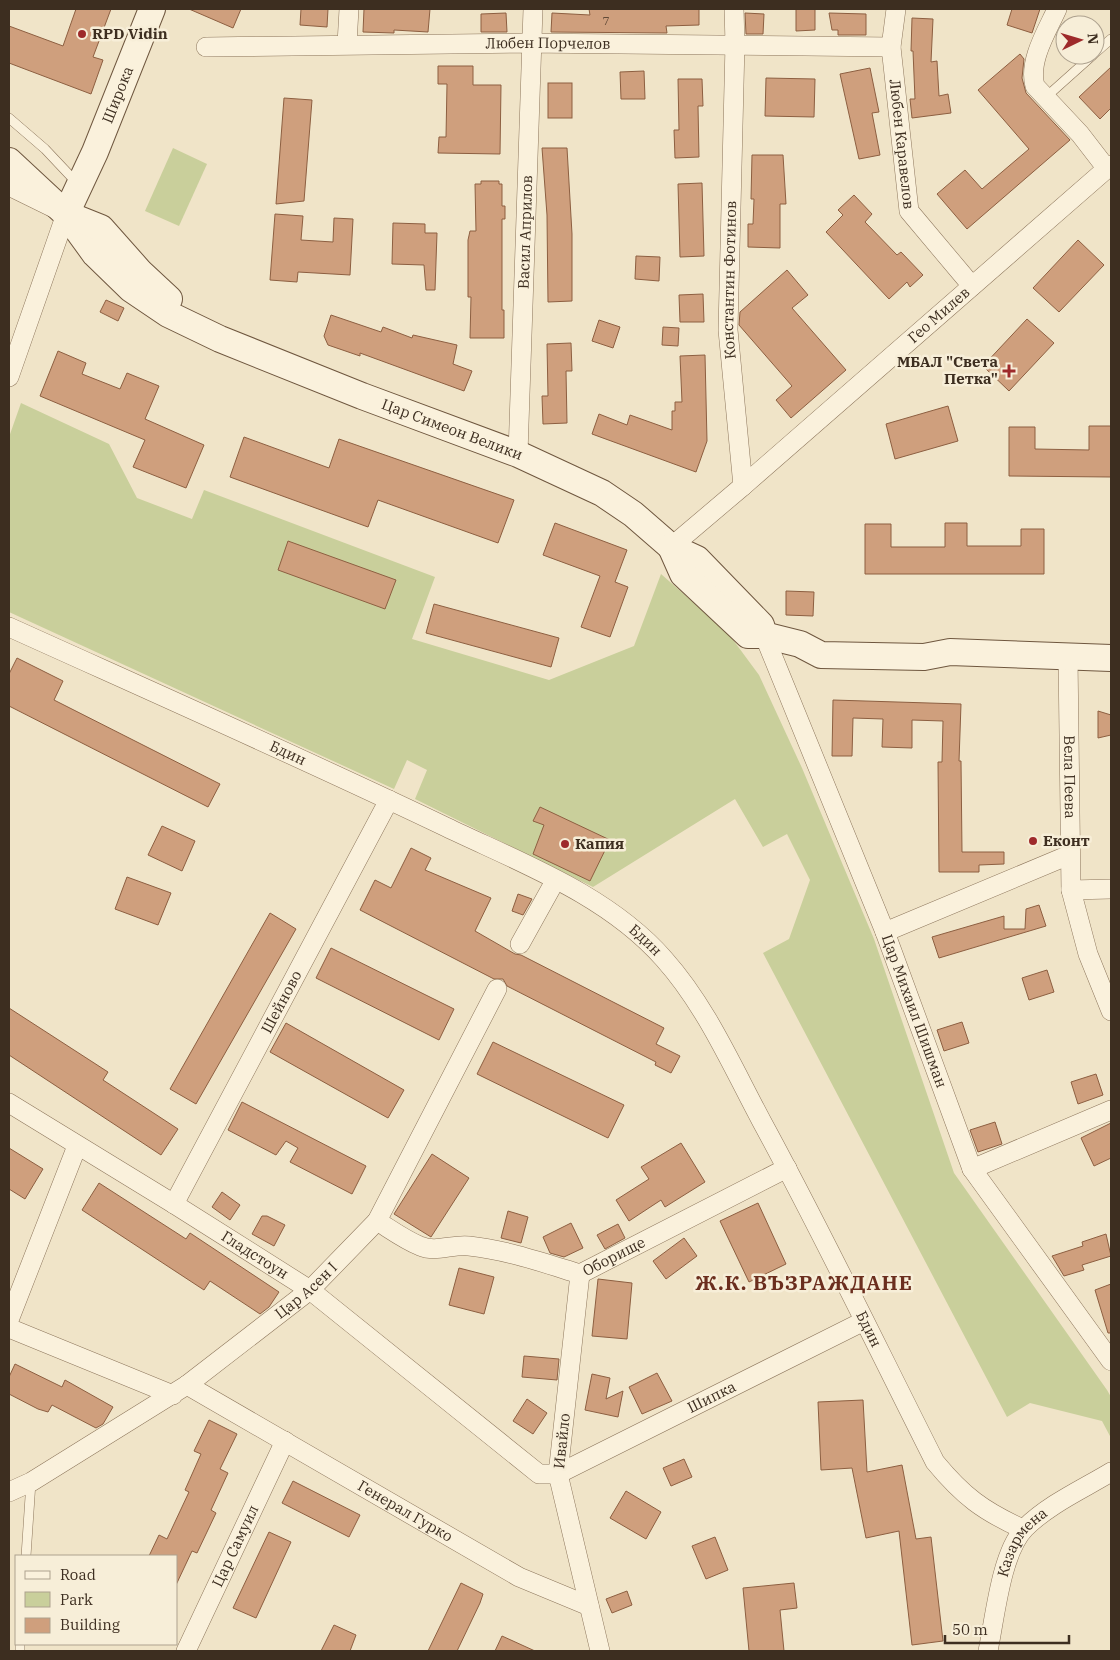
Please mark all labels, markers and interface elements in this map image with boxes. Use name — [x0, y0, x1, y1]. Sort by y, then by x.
house number: 7 — [602, 13, 610, 28]
north arrow — [1055, 15, 1105, 65]
place label: RPD Vidin — [92, 24, 168, 43]
marker: RPD Vidin — [76, 28, 88, 40]
street label: Любен Порчелов — [485, 33, 611, 53]
text: N — [1084, 33, 1102, 45]
street label: Широка — [97, 63, 137, 126]
street label: Любен Каравелов — [886, 78, 919, 210]
street label: Васил Априлов — [514, 175, 536, 289]
street label: Константин Фотинов — [718, 201, 740, 360]
street label: Гео Милев — [904, 283, 974, 347]
place label: МБАЛ "Света Петка" — [897, 352, 998, 388]
marker: МБАЛ "Света Петка" — [1002, 364, 1016, 378]
street label: Цар Симеон Велики — [379, 394, 526, 464]
street label: Вела Пеева — [1060, 735, 1080, 819]
street label: Бдин — [267, 736, 309, 769]
place label: Еконт — [1043, 831, 1090, 850]
place label: Капия — [575, 834, 624, 853]
marker: Еконт — [1027, 835, 1039, 847]
marker: Капия — [559, 838, 571, 850]
street label: Бдин — [626, 920, 666, 960]
street label: Цар Михаил Шишман — [878, 932, 951, 1090]
street label: Шейново — [257, 967, 306, 1036]
street label: Гладстоун — [218, 1226, 292, 1283]
street label: Оборище — [579, 1232, 648, 1280]
street label: Цар Асен I — [271, 1258, 341, 1323]
district label: Ж.К. ВЪЗРАЖДАНЕ — [695, 1269, 913, 1296]
street label: Бдин — [852, 1308, 886, 1350]
street label: Шипка — [684, 1377, 739, 1417]
street label: Ивайло — [549, 1412, 574, 1470]
street label: Генерал Гурко — [355, 1476, 456, 1546]
street label: Цар Самуил — [208, 1502, 262, 1590]
street label: Казармена — [993, 1503, 1051, 1579]
legend — [15, 1555, 178, 1645]
text: Road — [60, 1565, 96, 1584]
text: Park — [60, 1590, 93, 1609]
scale bar — [945, 1612, 1069, 1644]
text: Building — [60, 1615, 120, 1634]
text: 50 m — [952, 1620, 988, 1639]

